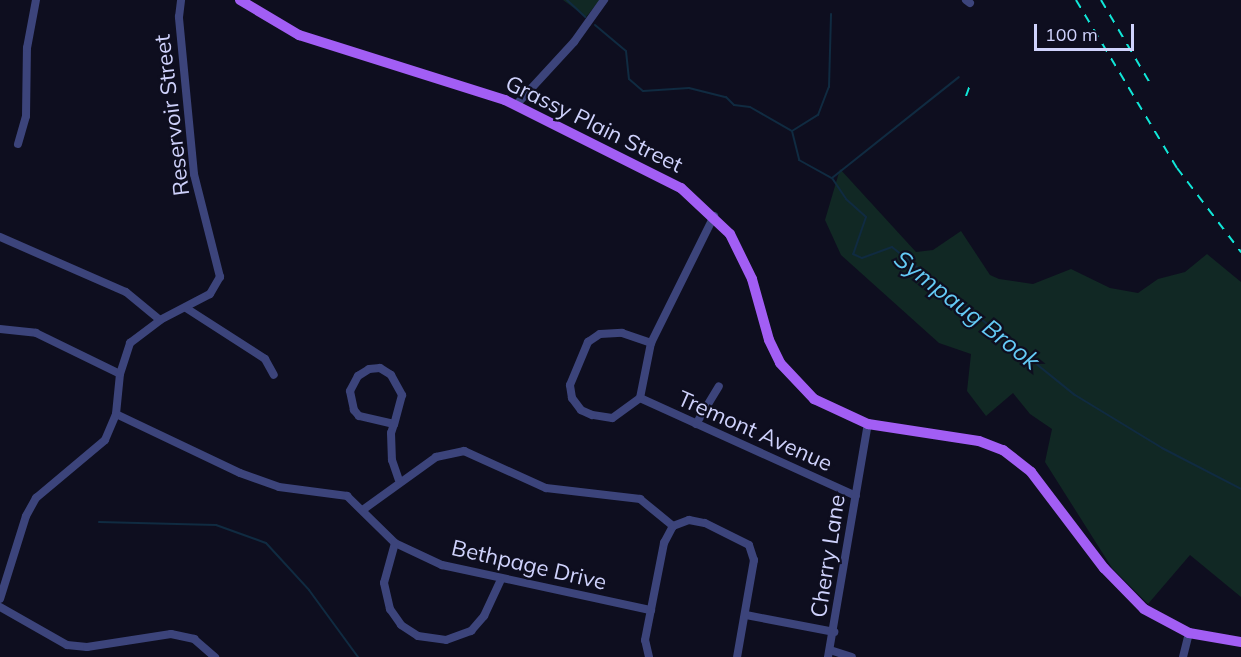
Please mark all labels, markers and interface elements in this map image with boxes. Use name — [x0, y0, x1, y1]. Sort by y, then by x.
scale bar — [1037, 12, 1138, 50]
text: 100 m — [1045, 23, 1098, 46]
street label: Reservoir Street — [149, 33, 195, 197]
street label: Grassy Plain Street — [501, 70, 687, 178]
water label: Sympaug Brook — [889, 244, 1045, 376]
street label: Tremont Avenue — [674, 385, 836, 477]
street label: Cherry Lane — [805, 493, 851, 619]
street label: Bethpage Drive — [449, 534, 609, 596]

